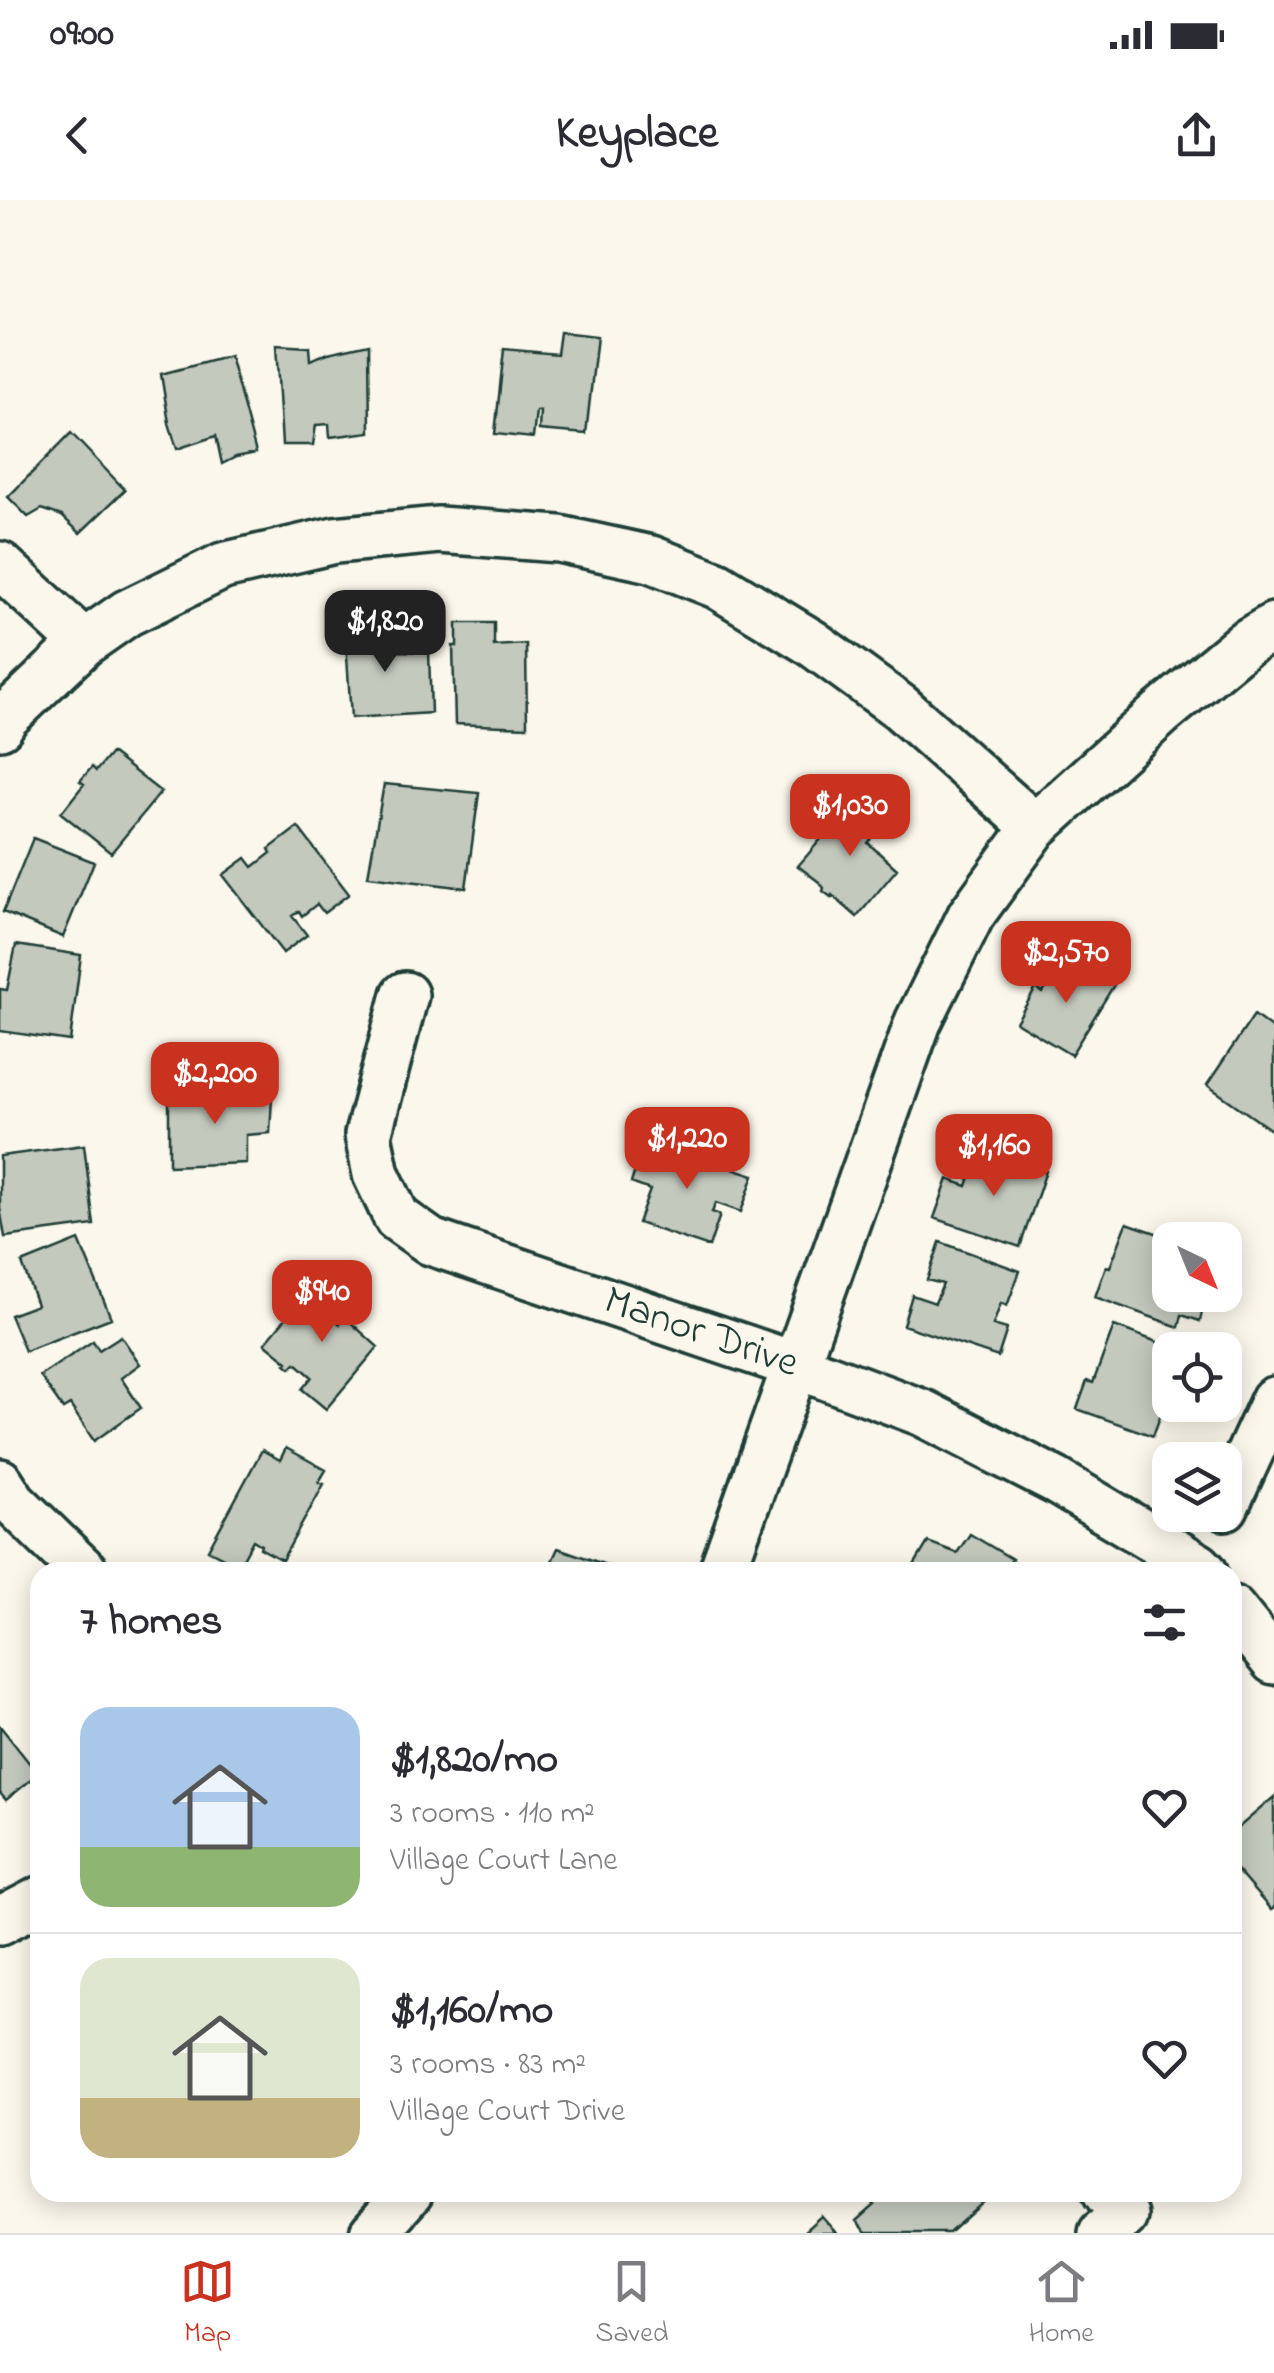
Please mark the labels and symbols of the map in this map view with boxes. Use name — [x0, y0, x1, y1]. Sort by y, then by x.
pin: $1,820 — [304, 590, 466, 675]
pin: $1,030 — [769, 774, 931, 859]
pin: $2,570 — [985, 921, 1147, 1006]
pin: $2,200 — [134, 1042, 296, 1127]
pin: $1,220 — [606, 1107, 768, 1192]
pin: $1,160 — [913, 1114, 1075, 1199]
north arrow — [1152, 1222, 1242, 1312]
pin: $940 — [263, 1260, 381, 1345]
street label: Manor Drive — [596, 1271, 807, 1395]

